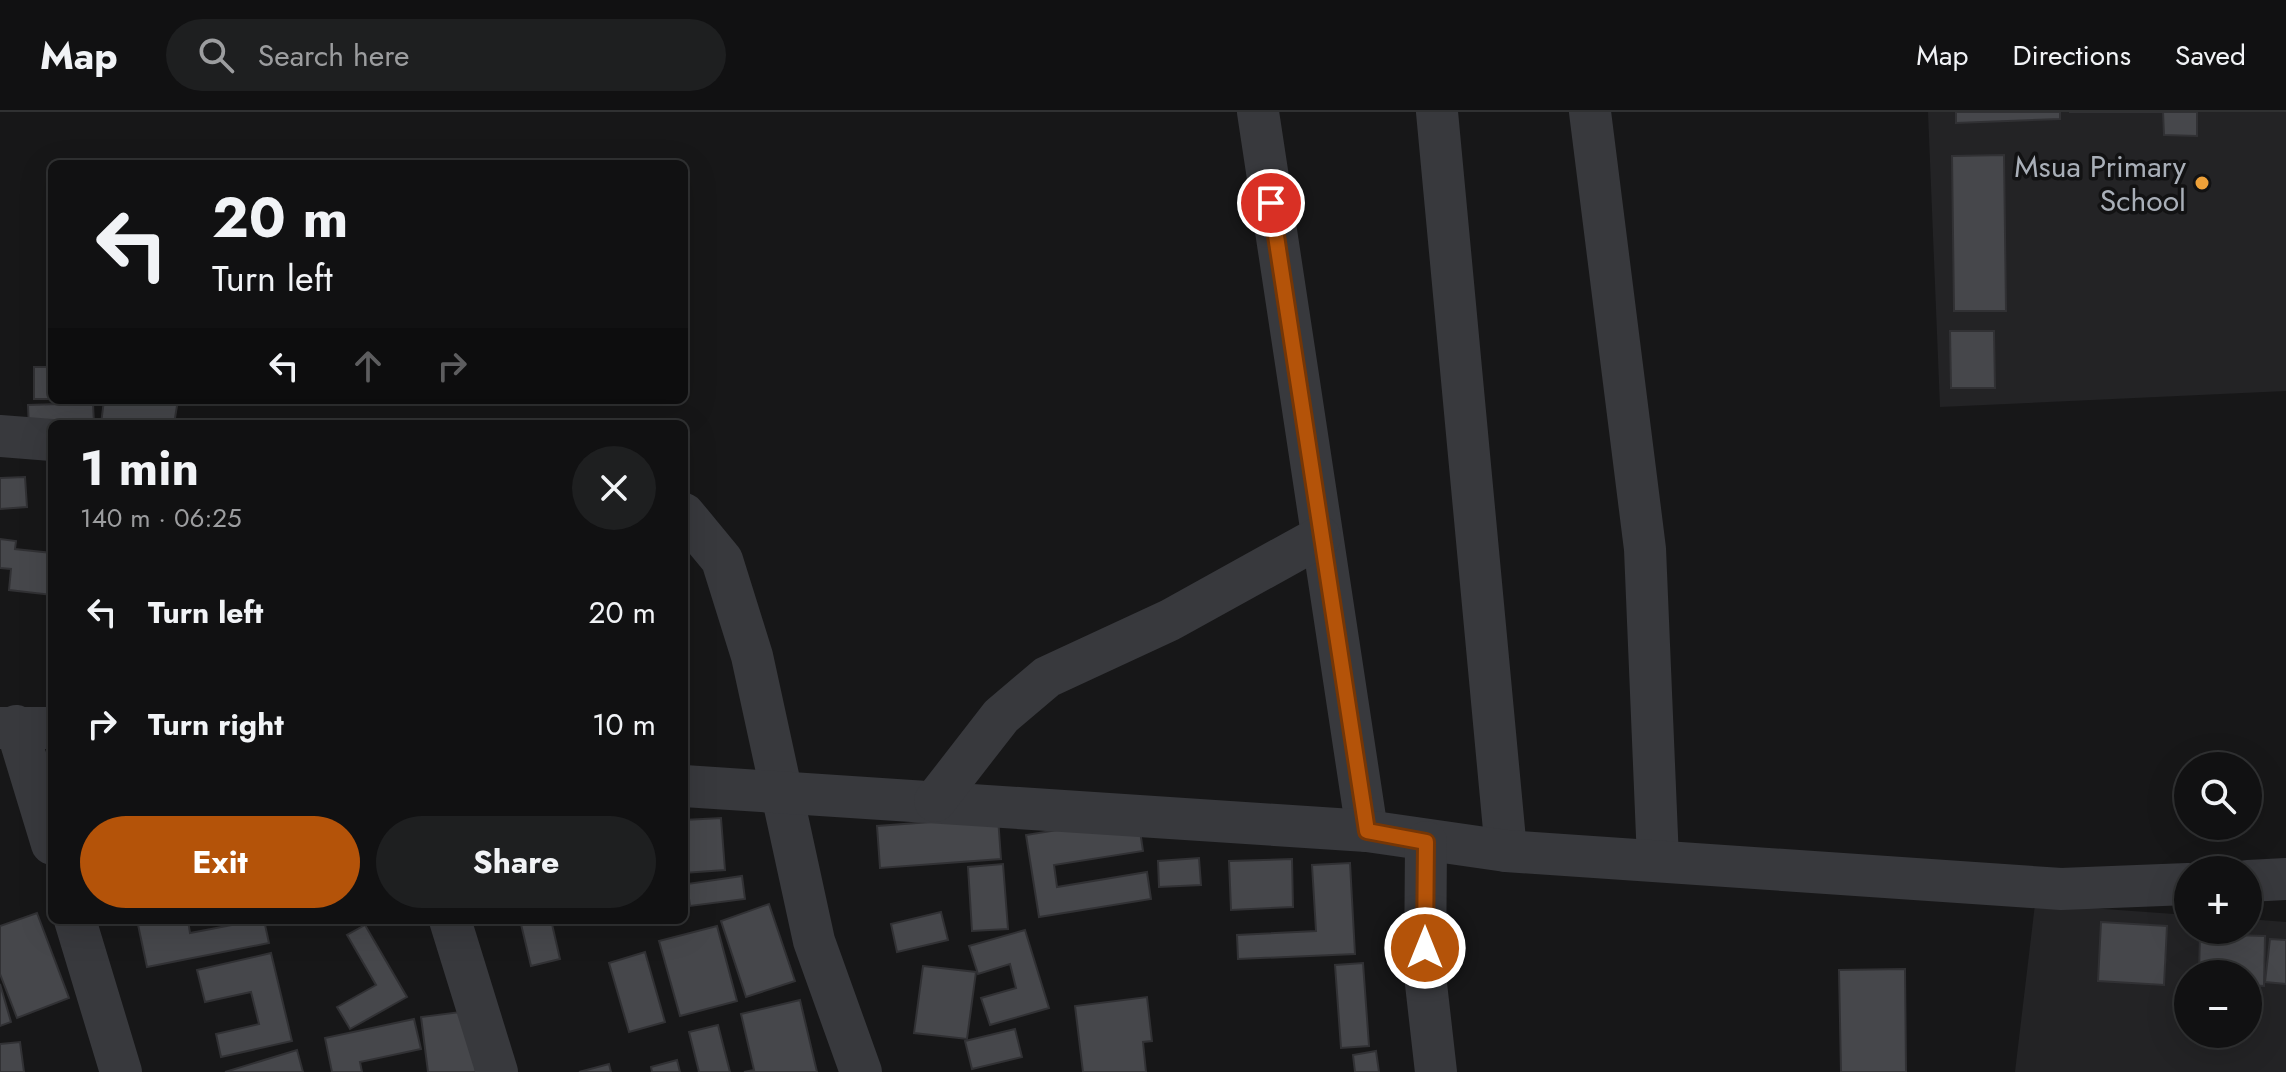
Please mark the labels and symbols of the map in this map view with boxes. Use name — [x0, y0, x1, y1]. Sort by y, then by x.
place label: Msua Primary School — [2014, 145, 2187, 222]
pin — [1237, 169, 1305, 237]
marker: Msua Primary School — [2193, 174, 2211, 192]
position arrow — [1383, 906, 1467, 990]

